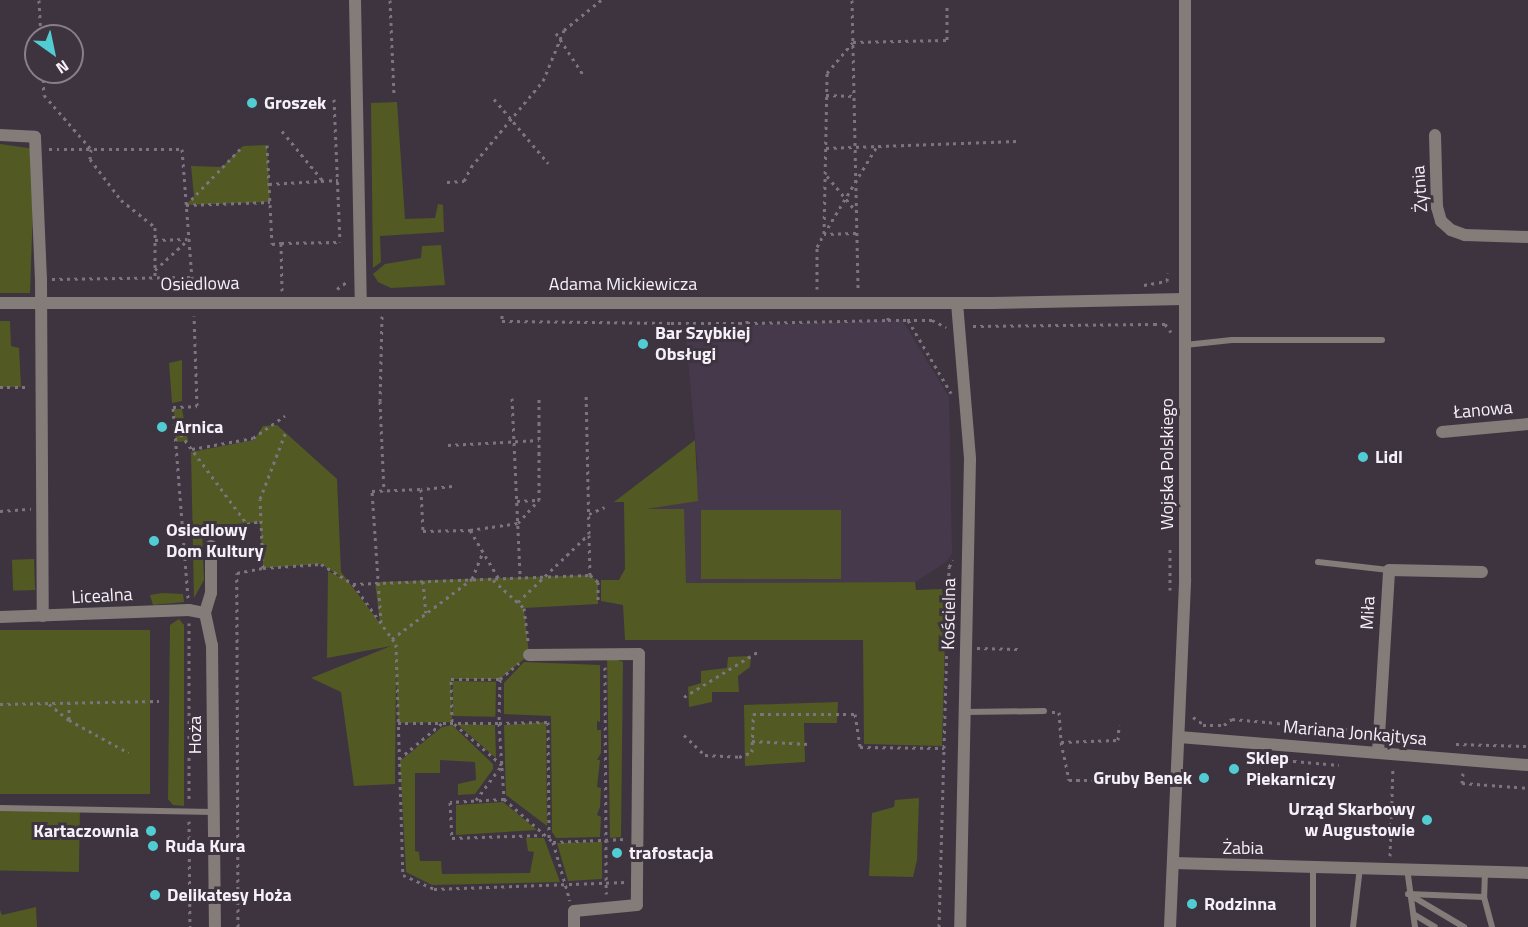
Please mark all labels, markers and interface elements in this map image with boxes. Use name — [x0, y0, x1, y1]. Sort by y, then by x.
north arrow — [24, 24, 84, 84]
text: N — [52, 54, 74, 81]
place label: Groszek — [264, 92, 326, 114]
marker: Groszek — [245, 96, 259, 110]
street label: Żytnia — [1408, 165, 1432, 213]
street label: Osiedlowa — [160, 273, 240, 295]
street label: Adama Mickiewicza — [549, 273, 697, 295]
place label: Bar Szybkiej Obsługi — [655, 323, 750, 366]
marker: Bar Szybkiej Obsługi — [636, 337, 650, 351]
street label: Łanowa — [1452, 397, 1514, 423]
street label: Wojska Polskiego — [1156, 398, 1178, 530]
place label: Arnica — [174, 416, 223, 438]
marker: Arnica — [155, 420, 169, 434]
place label: Lidl — [1375, 446, 1403, 468]
marker: Lidl — [1356, 450, 1370, 464]
place label: Osiedlowy Dom Kultury — [166, 520, 264, 562]
marker: Osiedlowy Dom Kultury — [147, 534, 161, 548]
street label: Kościelna — [938, 578, 960, 650]
street label: Licealna — [71, 584, 133, 608]
street label: Miła — [1356, 596, 1380, 630]
street label: Hoża — [184, 716, 206, 754]
street label: Mariana Jonkajtysa — [1282, 716, 1428, 750]
place label: Sklep Piekarniczy — [1246, 748, 1335, 790]
marker: Sklep Piekarniczy — [1227, 762, 1241, 776]
place label: Gruby Benek — [1093, 767, 1192, 789]
marker: Gruby Benek — [1197, 771, 1211, 785]
place label: Urząd Skarbowy w Augustowie — [1288, 799, 1415, 842]
marker: Urząd Skarbowy w Augustowie — [1420, 813, 1434, 827]
place label: Kartaczownia — [33, 820, 139, 842]
marker: Kartaczownia — [144, 824, 158, 838]
place label: Ruda Kura — [165, 835, 245, 857]
street label: Żabia — [1222, 837, 1264, 859]
marker: Ruda Kura — [146, 839, 160, 853]
place label: trafostacja — [629, 842, 714, 864]
marker: trafostacja — [610, 846, 624, 860]
place label: Delikatesy Hoża — [167, 884, 292, 906]
marker: Delikatesy Hoża — [148, 888, 162, 902]
place label: Rodzinna — [1204, 893, 1276, 915]
marker: Rodzinna — [1185, 897, 1199, 911]

